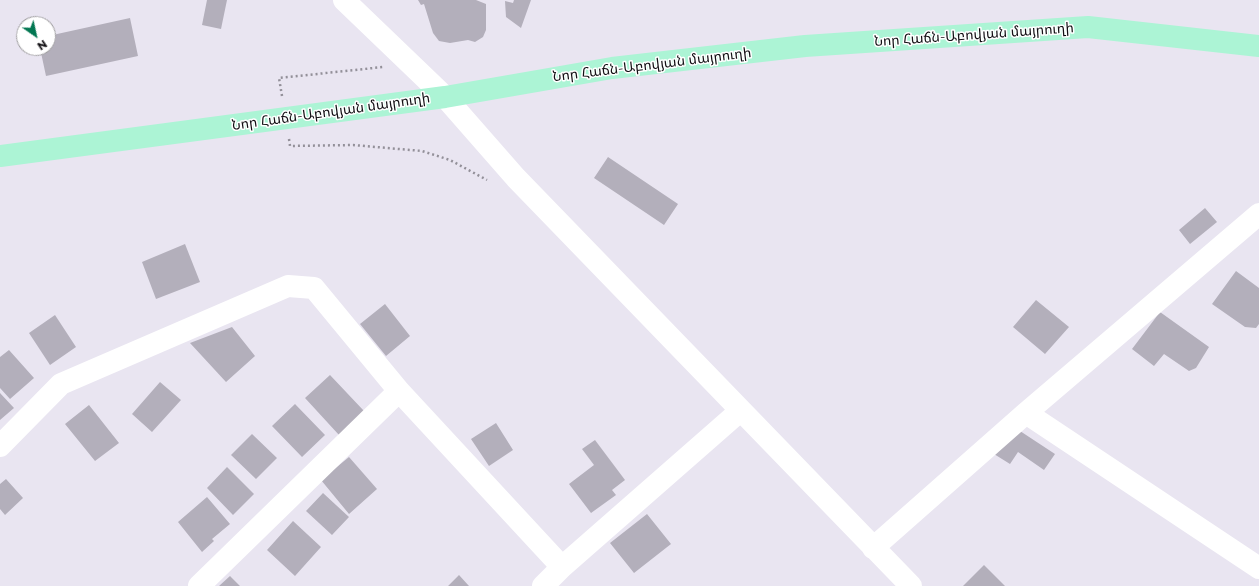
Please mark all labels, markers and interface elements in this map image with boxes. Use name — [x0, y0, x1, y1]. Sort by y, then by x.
north arrow — [16, 16, 56, 56]
street label: Նոր Հաճն-Աբովյան մայրուղի — [874, 20, 1074, 50]
text: N — [35, 37, 50, 53]
street label: Նոր Հաճն-Աբովյան մայրուղի — [552, 44, 752, 86]
street label: Նոր Հաճն-Աբովյան մայրուղի — [231, 90, 431, 134]

